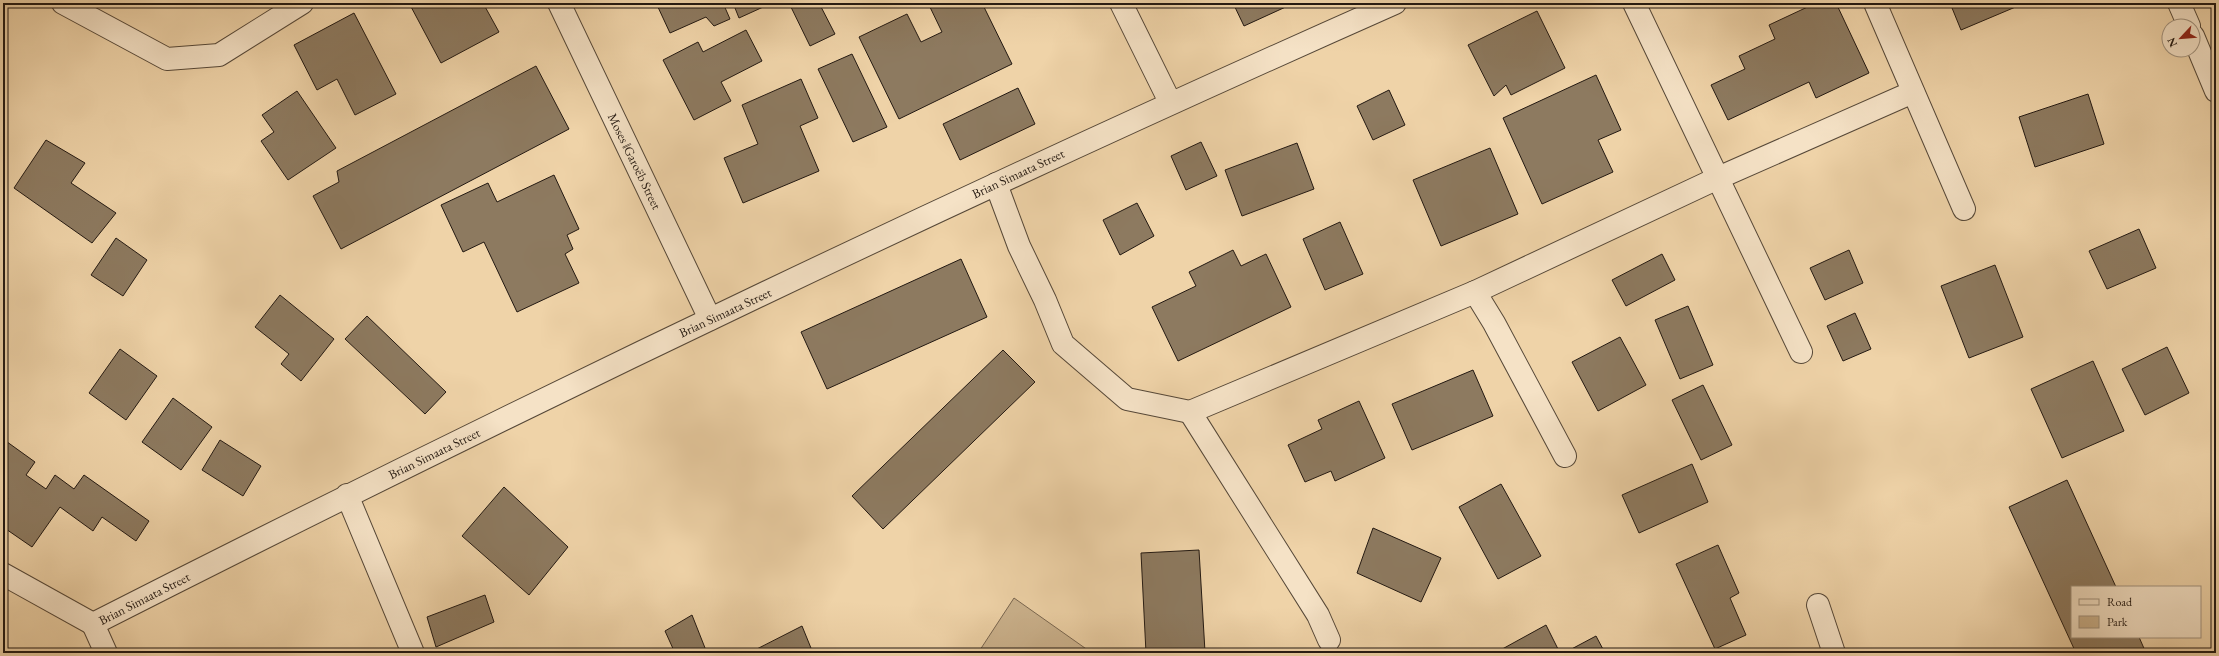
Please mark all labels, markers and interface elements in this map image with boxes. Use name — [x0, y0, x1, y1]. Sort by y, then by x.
north arrow — [2161, 18, 2201, 58]
text: N — [2164, 35, 2180, 49]
street label: Moses ǁGaroëb Street — [604, 110, 665, 212]
street label: Brian Simaata Street — [969, 145, 1067, 202]
street label: Brian Simaata Street — [676, 284, 774, 341]
street label: Brian Simaata Street — [386, 424, 483, 483]
street label: Brian Simaata Street — [96, 568, 193, 629]
legend — [2071, 586, 2201, 638]
text: Road — [2107, 594, 2133, 610]
text: Park — [2107, 614, 2128, 630]

